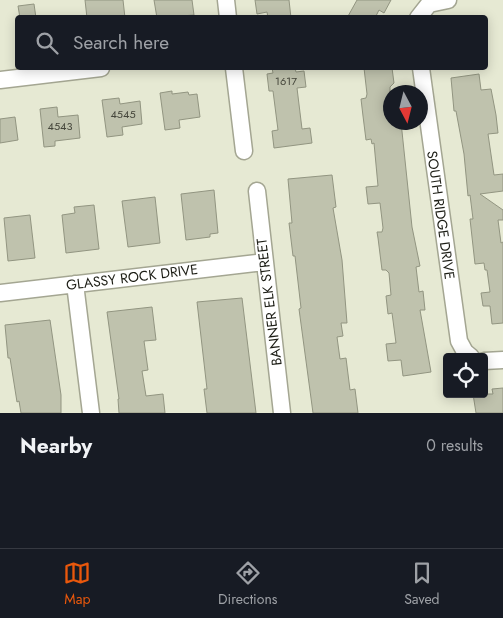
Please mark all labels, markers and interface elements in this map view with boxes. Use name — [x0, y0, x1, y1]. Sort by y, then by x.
search box — [15, 15, 488, 70]
icon: search — [33, 29, 61, 57]
text: Search here — [73, 29, 169, 56]
house number: 1617 — [275, 73, 297, 89]
north arrow — [383, 85, 428, 130]
house number: 4545 — [110, 106, 136, 122]
house number: 4543 — [47, 118, 73, 134]
street label: SOUTH RIDGE DRIVE — [422, 149, 460, 281]
street label: BANNER ELK STREET — [251, 237, 287, 367]
street label: GLASSY ROCK DRIVE — [65, 259, 199, 295]
map controls — [443, 353, 488, 398]
button: locate — [443, 353, 488, 398]
text: Nearby — [20, 431, 92, 461]
text: 0 results — [426, 434, 483, 457]
tab: Map — [63, 559, 91, 609]
tab: Directions — [218, 559, 277, 609]
tab: Saved — [404, 559, 440, 609]

